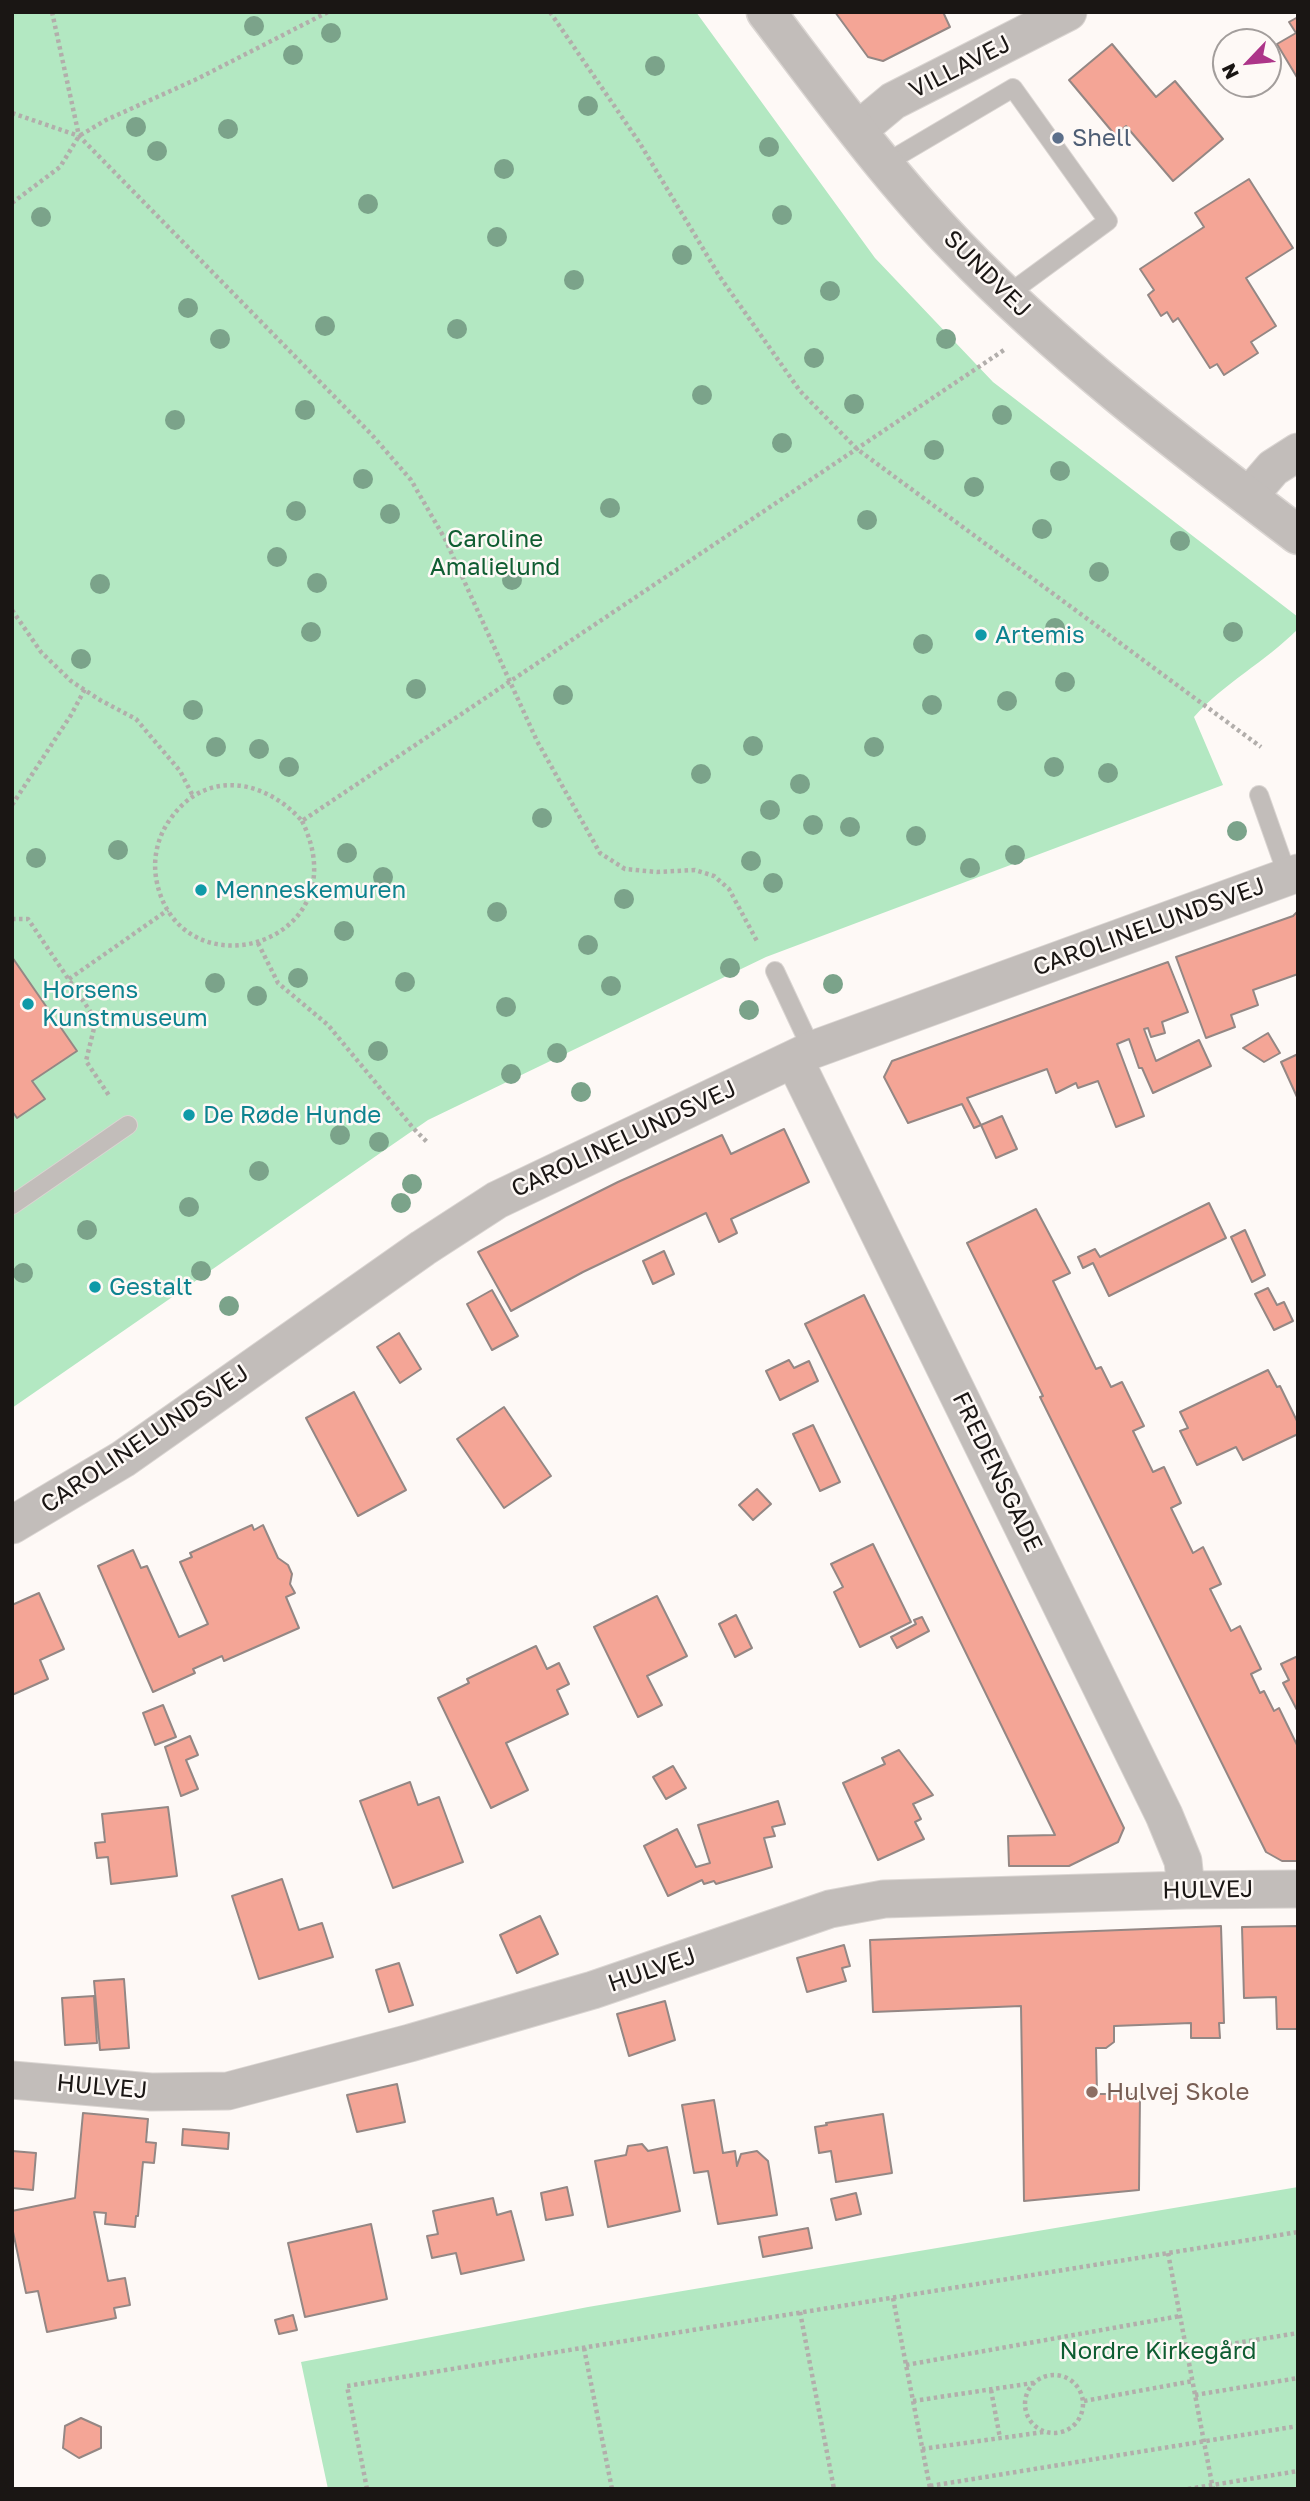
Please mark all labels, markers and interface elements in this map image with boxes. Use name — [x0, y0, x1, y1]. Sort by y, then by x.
north arrow — [1212, 28, 1282, 98]
street label: VILLAVEJ — [905, 29, 1015, 105]
text: N — [1216, 60, 1243, 83]
place label: Shell — [1072, 124, 1131, 152]
marker: Shell — [1050, 130, 1066, 146]
street label: SUNDVEJ — [937, 224, 1037, 324]
park label: Caroline Amalielund — [430, 525, 560, 581]
place label: Artemis — [995, 621, 1085, 649]
marker: Artemis — [973, 627, 989, 643]
street label: CAROLINELUNDSVEJ — [1029, 872, 1269, 982]
place label: Menneskemuren — [215, 876, 406, 904]
marker: Menneskemuren — [193, 882, 209, 898]
place label: Horsens Kunstmuseum — [42, 976, 208, 1032]
marker: Horsens Kunstmuseum — [20, 996, 36, 1012]
street label: CAROLINELUNDSVEJ — [507, 1074, 741, 1204]
place label: De Røde Hunde — [203, 1101, 381, 1129]
marker: De Røde Hunde — [181, 1107, 197, 1123]
place label: Gestalt — [109, 1273, 193, 1301]
marker: Gestalt — [87, 1279, 103, 1295]
street label: CAROLINELUNDSVEJ — [36, 1359, 254, 1519]
street label: FREDENSGADE — [946, 1387, 1048, 1557]
street label: HULVEJ — [1162, 1875, 1254, 1905]
street label: HULVEJ — [604, 1942, 700, 1998]
street label: HULVEJ — [55, 2069, 149, 2105]
place label: Hulvej Skole — [1106, 2078, 1249, 2106]
marker: Hulvej Skole — [1084, 2084, 1100, 2100]
park label: Nordre Kirkegård — [1059, 2337, 1257, 2365]

